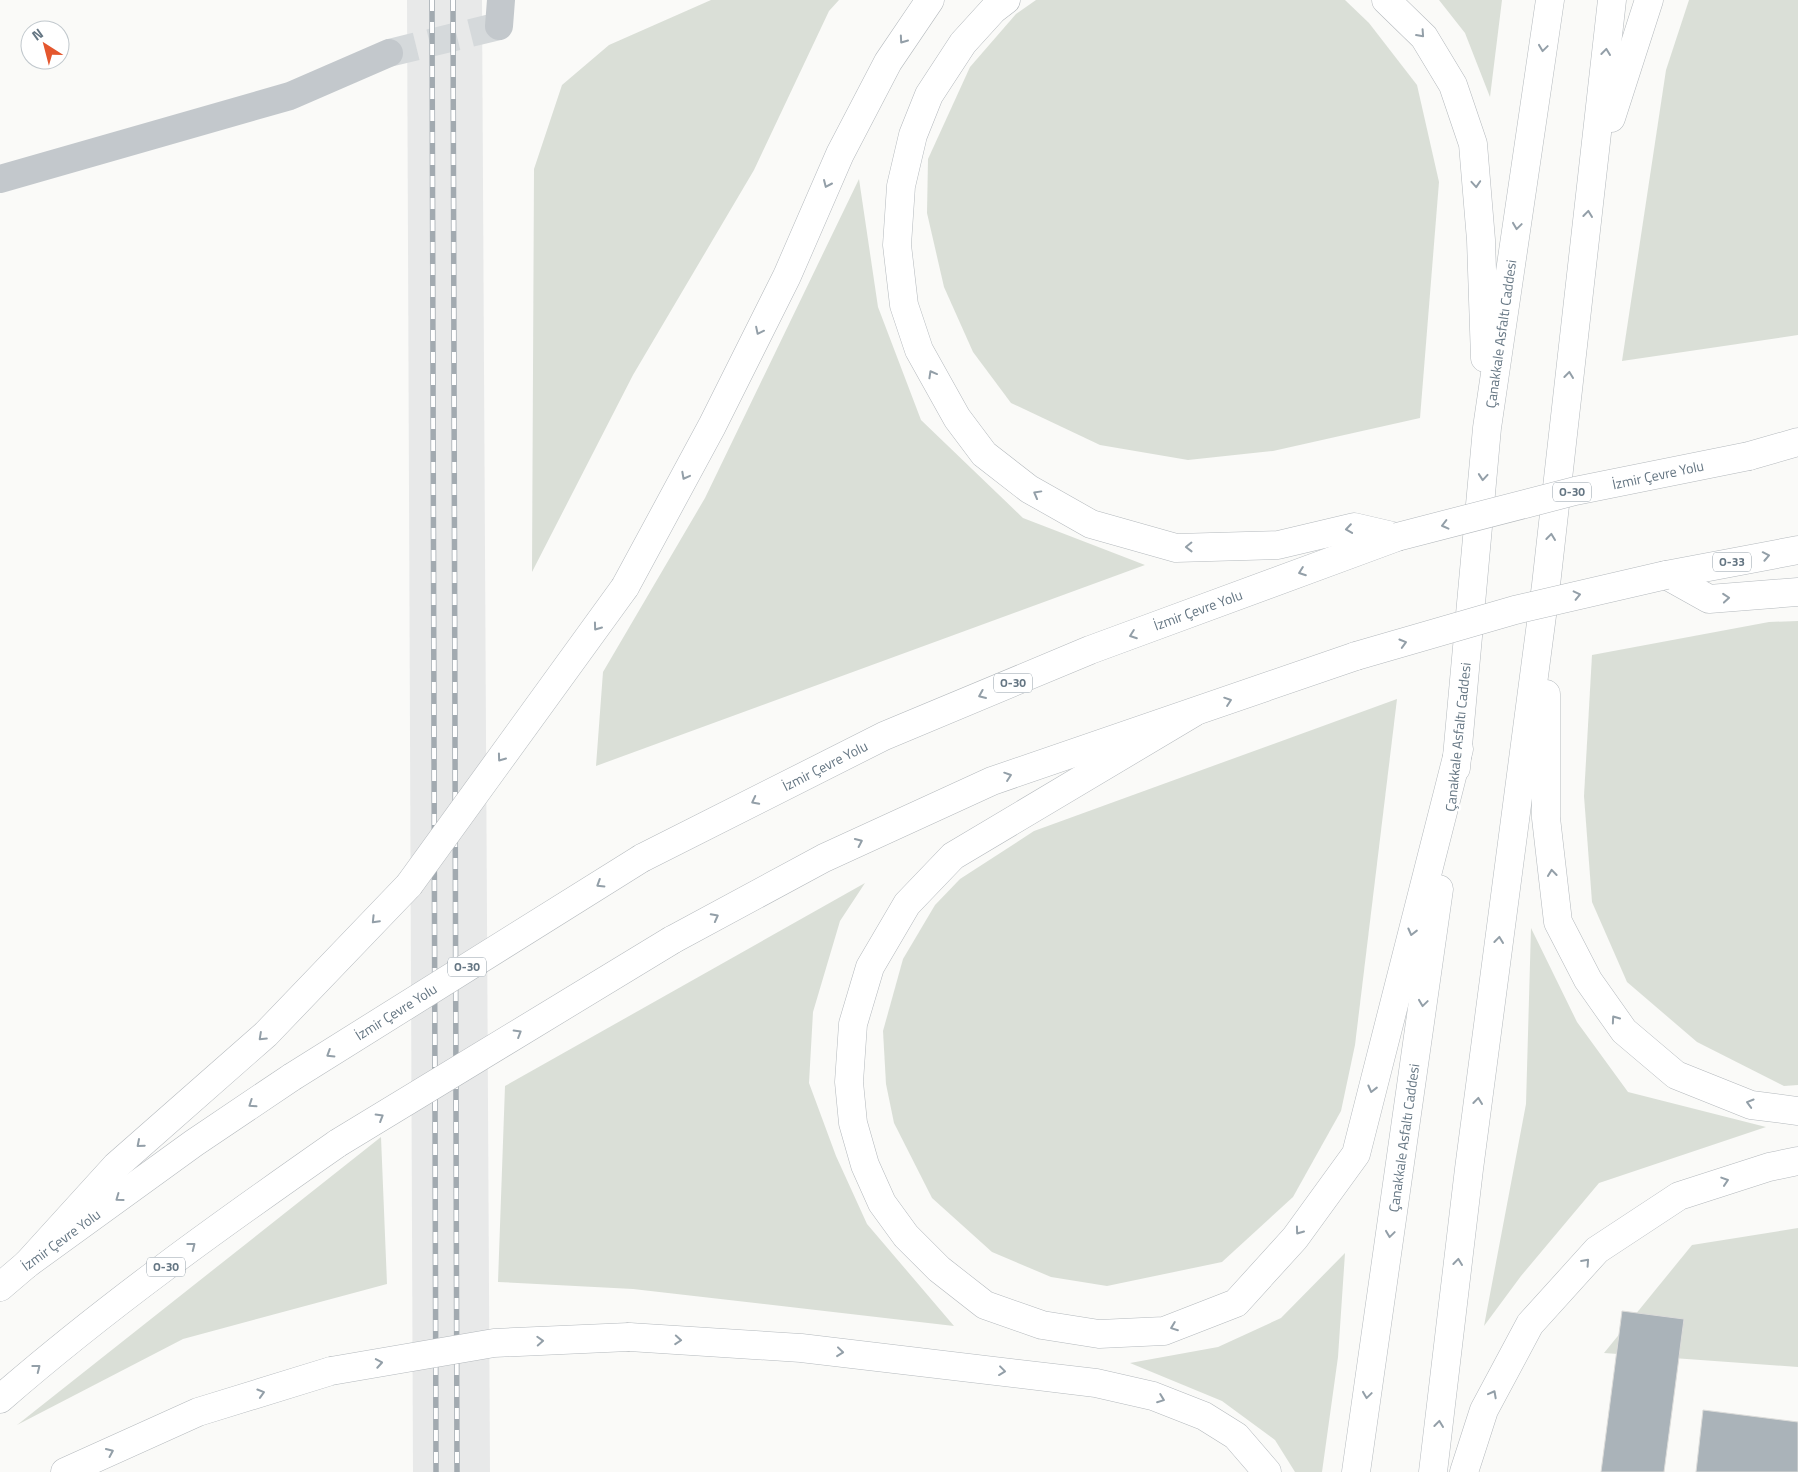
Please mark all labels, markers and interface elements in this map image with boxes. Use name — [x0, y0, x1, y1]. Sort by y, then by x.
north arrow — [20, 20, 70, 70]
text: N — [27, 23, 47, 45]
one-way arrow — [1415, 29, 1424, 38]
one-way arrow — [900, 34, 909, 44]
one-way arrow — [1538, 44, 1548, 53]
one-way arrow — [1600, 48, 1611, 56]
one-way arrow — [823, 179, 834, 188]
one-way arrow — [1471, 180, 1482, 188]
one-way arrow — [1582, 210, 1593, 218]
one-way arrow — [1512, 223, 1523, 231]
street label: Çanakkale Asfaltı Caddesi — [1480, 258, 1521, 410]
one-way arrow — [755, 326, 765, 335]
one-way arrow — [928, 370, 938, 379]
one-way arrow — [1563, 371, 1574, 379]
street label: İzmir Çevre Yolu — [1610, 455, 1706, 494]
one-way arrow — [681, 471, 691, 480]
one-way arrow — [1478, 473, 1489, 481]
road number: O-30 — [1553, 482, 1591, 502]
one-way arrow — [1034, 490, 1043, 500]
one-way arrow — [1441, 519, 1450, 530]
one-way arrow — [1345, 523, 1353, 534]
one-way arrow — [1545, 533, 1556, 541]
one-way arrow — [1184, 542, 1192, 553]
one-way arrow — [1761, 551, 1770, 561]
road number: O-33 — [1713, 552, 1751, 572]
one-way arrow — [1298, 566, 1306, 576]
street label: İzmir Çevre Yolu — [1150, 584, 1245, 635]
one-way arrow — [1572, 590, 1581, 601]
one-way arrow — [1722, 593, 1730, 604]
one-way arrow — [593, 621, 603, 630]
one-way arrow — [1129, 629, 1138, 639]
one-way arrow — [1398, 638, 1407, 648]
street label: Çanakkale Asfaltı Caddesi — [1439, 661, 1476, 813]
road number: O-30 — [994, 674, 1032, 692]
one-way arrow — [978, 689, 987, 700]
one-way arrow — [1223, 697, 1232, 707]
street label: İzmir Çevre Yolu — [779, 735, 871, 796]
one-way arrow — [498, 752, 507, 762]
one-way arrow — [1003, 772, 1011, 782]
one-way arrow — [752, 795, 761, 805]
one-way arrow — [854, 838, 863, 849]
one-way arrow — [1547, 869, 1558, 877]
one-way arrow — [597, 877, 606, 887]
one-way arrow — [710, 913, 719, 923]
one-way arrow — [372, 914, 381, 923]
one-way arrow — [1407, 927, 1418, 936]
one-way arrow — [1493, 935, 1504, 943]
road number: O-30 — [448, 958, 486, 976]
street label: İzmir Çevre Yolu — [351, 978, 441, 1045]
one-way arrow — [1418, 999, 1428, 1008]
one-way arrow — [1612, 1015, 1621, 1025]
one-way arrow — [513, 1030, 522, 1040]
one-way arrow — [259, 1031, 268, 1040]
one-way arrow — [326, 1048, 335, 1057]
street label: Çanakkale Asfaltı Caddesi — [1383, 1062, 1424, 1214]
one-way arrow — [1367, 1085, 1378, 1094]
one-way arrow — [1472, 1097, 1483, 1105]
one-way arrow — [248, 1098, 257, 1107]
one-way arrow — [1746, 1099, 1755, 1109]
one-way arrow — [374, 1114, 383, 1124]
one-way arrow — [137, 1139, 146, 1148]
one-way arrow — [1720, 1177, 1728, 1187]
one-way arrow — [116, 1192, 125, 1200]
street label: İzmir Çevre Yolu — [17, 1204, 105, 1275]
one-way arrow — [1297, 1225, 1305, 1234]
one-way arrow — [1385, 1230, 1396, 1238]
one-way arrow — [186, 1243, 195, 1251]
road number: O-30 — [147, 1258, 185, 1276]
one-way arrow — [1452, 1258, 1463, 1266]
one-way arrow — [1580, 1259, 1589, 1268]
one-way arrow — [1170, 1321, 1179, 1331]
one-way arrow — [674, 1334, 682, 1345]
one-way arrow — [536, 1336, 544, 1346]
one-way arrow — [836, 1346, 844, 1357]
one-way arrow — [375, 1358, 384, 1368]
one-way arrow — [31, 1365, 40, 1373]
one-way arrow — [998, 1365, 1006, 1376]
one-way arrow — [256, 1388, 265, 1398]
one-way arrow — [1487, 1390, 1497, 1399]
one-way arrow — [1362, 1391, 1373, 1399]
one-way arrow — [1156, 1393, 1165, 1404]
one-way arrow — [1433, 1419, 1444, 1427]
one-way arrow — [105, 1448, 114, 1459]

